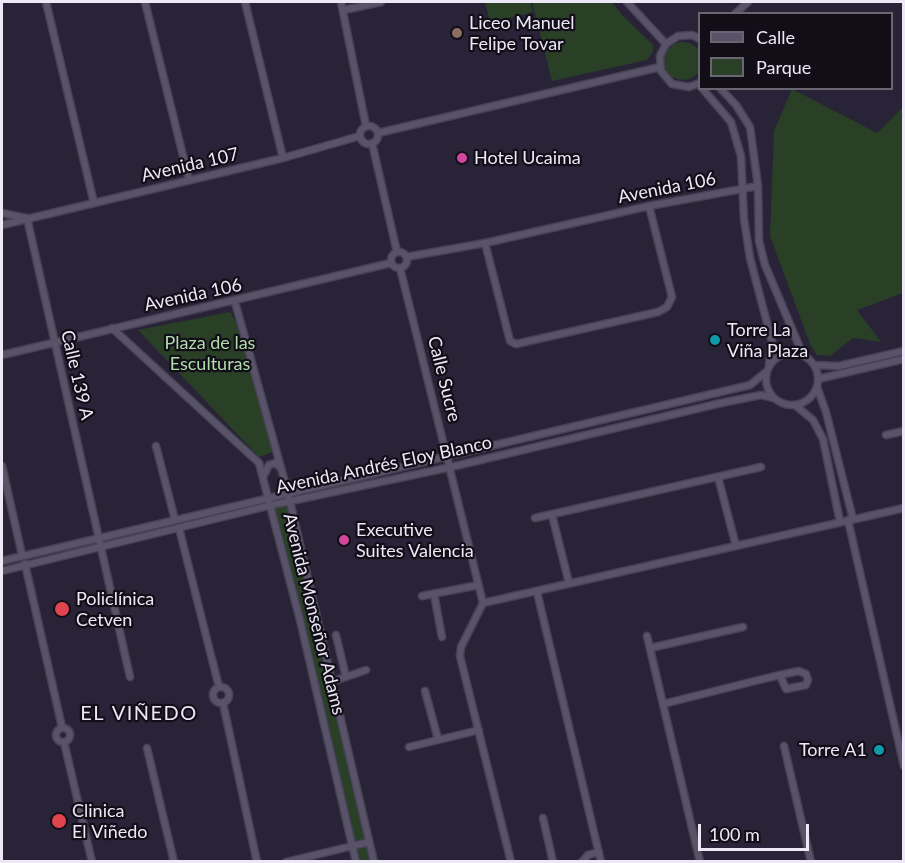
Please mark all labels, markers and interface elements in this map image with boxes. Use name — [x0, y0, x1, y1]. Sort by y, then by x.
place label: Liceo Manuel Felipe Tovar — [469, 12, 575, 54]
legend — [698, 12, 893, 90]
marker: Liceo Manuel Felipe Tovar — [450, 26, 464, 40]
text: Calle — [756, 26, 795, 48]
text: Parque — [756, 56, 811, 78]
street label: Avenida 107 — [139, 143, 241, 187]
place label: Hotel Ucaima — [474, 147, 581, 169]
marker: Hotel Ucaima — [455, 151, 469, 165]
street label: Avenida 106 — [616, 168, 718, 208]
street label: Avenida 106 — [142, 274, 244, 316]
place label: Torre La Viña Plaza — [727, 319, 808, 362]
street label: Calle 139 A — [56, 328, 98, 422]
park label: Plaza de las Esculturas — [165, 332, 255, 374]
marker: Torre La Viña Plaza — [708, 333, 722, 347]
street label: Calle Sucre — [423, 334, 465, 424]
street label: Avenida Andrés Eloy Blanco — [274, 432, 494, 498]
street label: Avenida Monseñor Adams — [278, 511, 350, 717]
place label: Executive Suites Valencia — [356, 519, 474, 562]
marker: Executive Suites Valencia — [337, 533, 351, 547]
place label: Policlínica Cetven — [76, 588, 154, 630]
marker: Policlínica Cetven — [53, 600, 71, 618]
district label: EL VIÑEDO — [80, 702, 198, 726]
place label: Torre A1 — [799, 739, 867, 761]
marker: Torre A1 — [872, 743, 886, 757]
place label: Clinica El Viñedo — [72, 800, 148, 842]
marker: Clinica El Viñedo — [50, 812, 68, 830]
scale bar — [701, 812, 812, 850]
text: 100 m — [709, 823, 760, 845]

